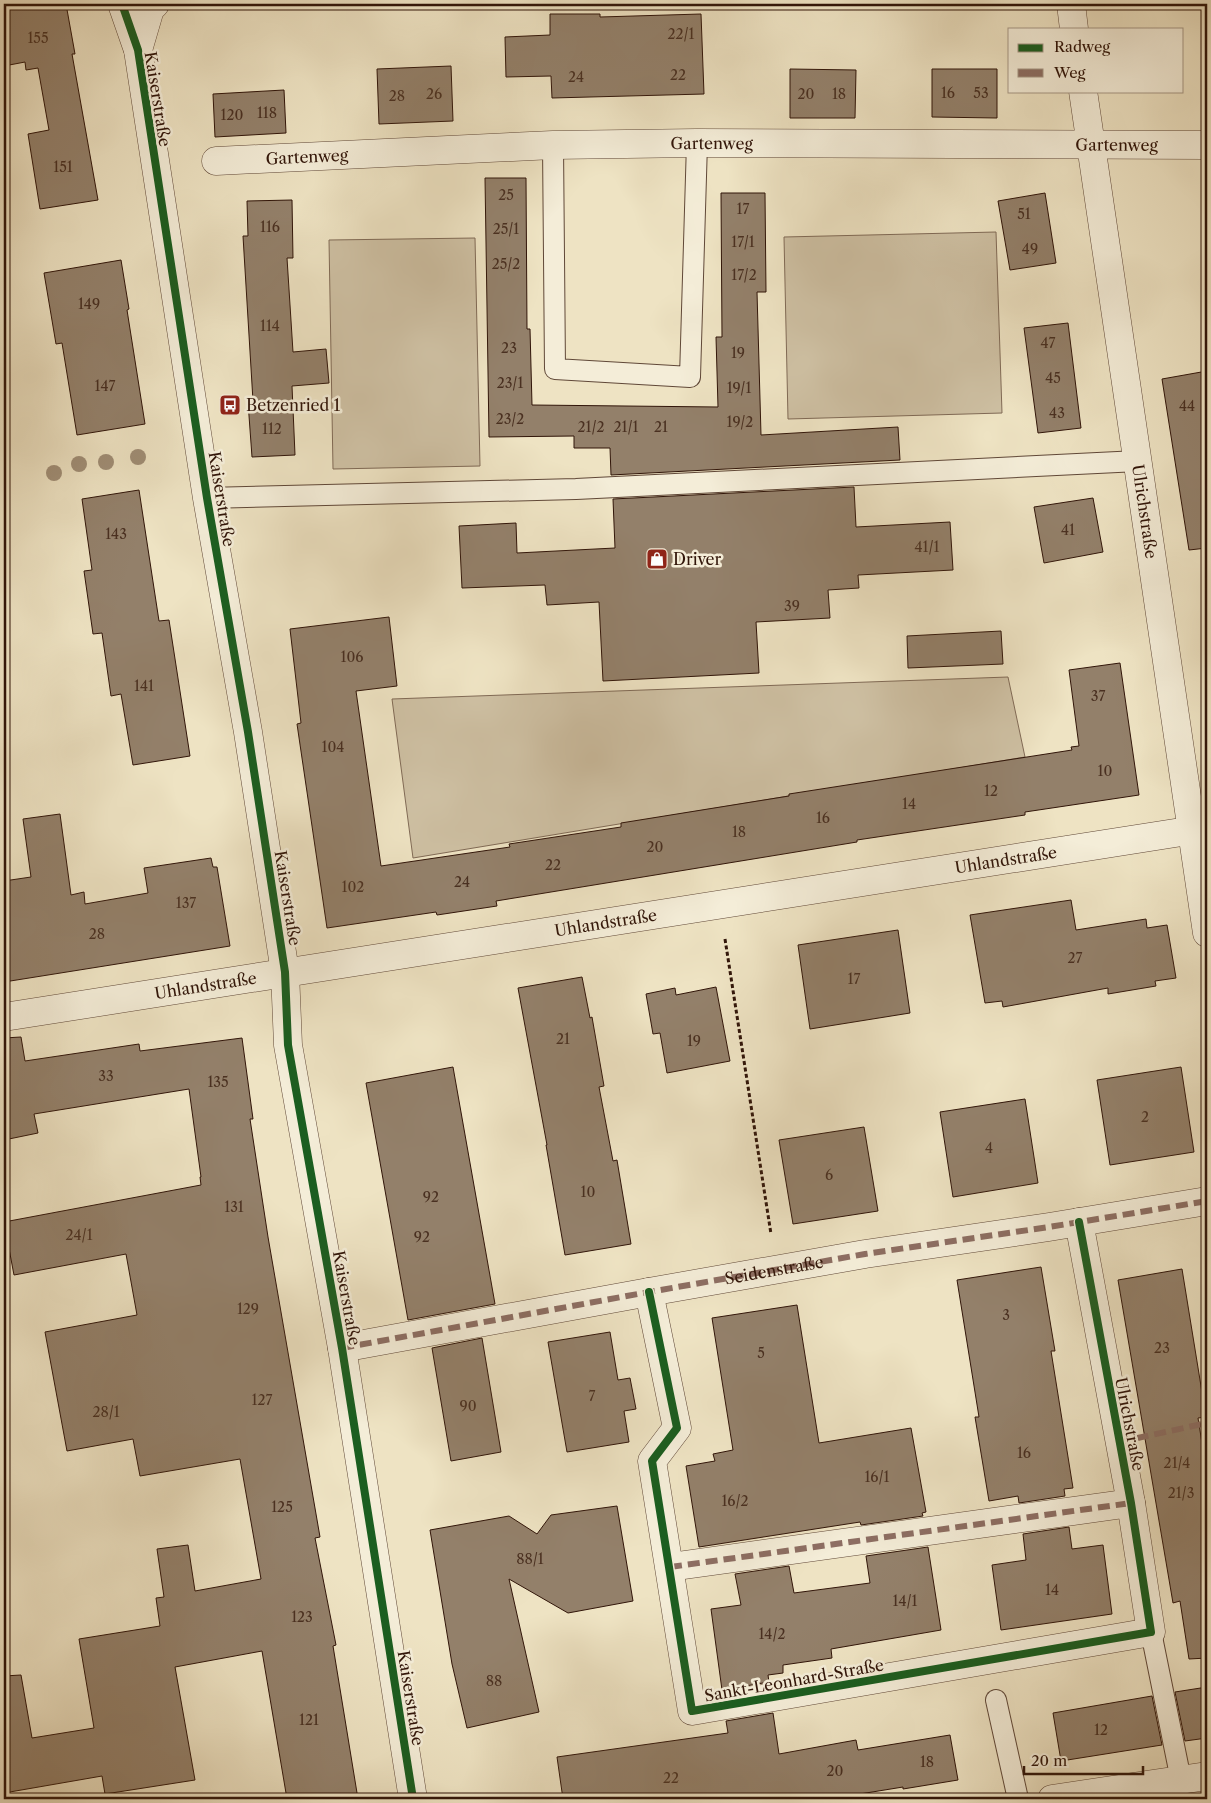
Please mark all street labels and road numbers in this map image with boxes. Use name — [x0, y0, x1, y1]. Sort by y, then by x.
street label: Kaiserstraße — [141, 50, 175, 148]
street label: Gartenweg — [670, 133, 753, 153]
street label: Gartenweg — [1075, 134, 1158, 155]
street label: Gartenweg — [265, 145, 349, 169]
street label: Kaiserstraße — [205, 450, 239, 548]
street label: Ulrichstraße — [1128, 463, 1162, 560]
street label: Uhlandstraße — [953, 842, 1058, 878]
street label: Kaiserstraße — [271, 849, 305, 947]
street label: Uhlandstraße — [553, 905, 658, 940]
street label: Uhlandstraße — [153, 967, 258, 1003]
street label: Kaiserstraße — [329, 1249, 365, 1347]
street label: Seidenstraße — [723, 1251, 825, 1289]
street label: Ulrichstraße — [1111, 1376, 1149, 1472]
street label: Kaiserstraße — [394, 1649, 428, 1747]
street label: Sankt-Leonhard-Straße — [703, 1654, 885, 1706]

